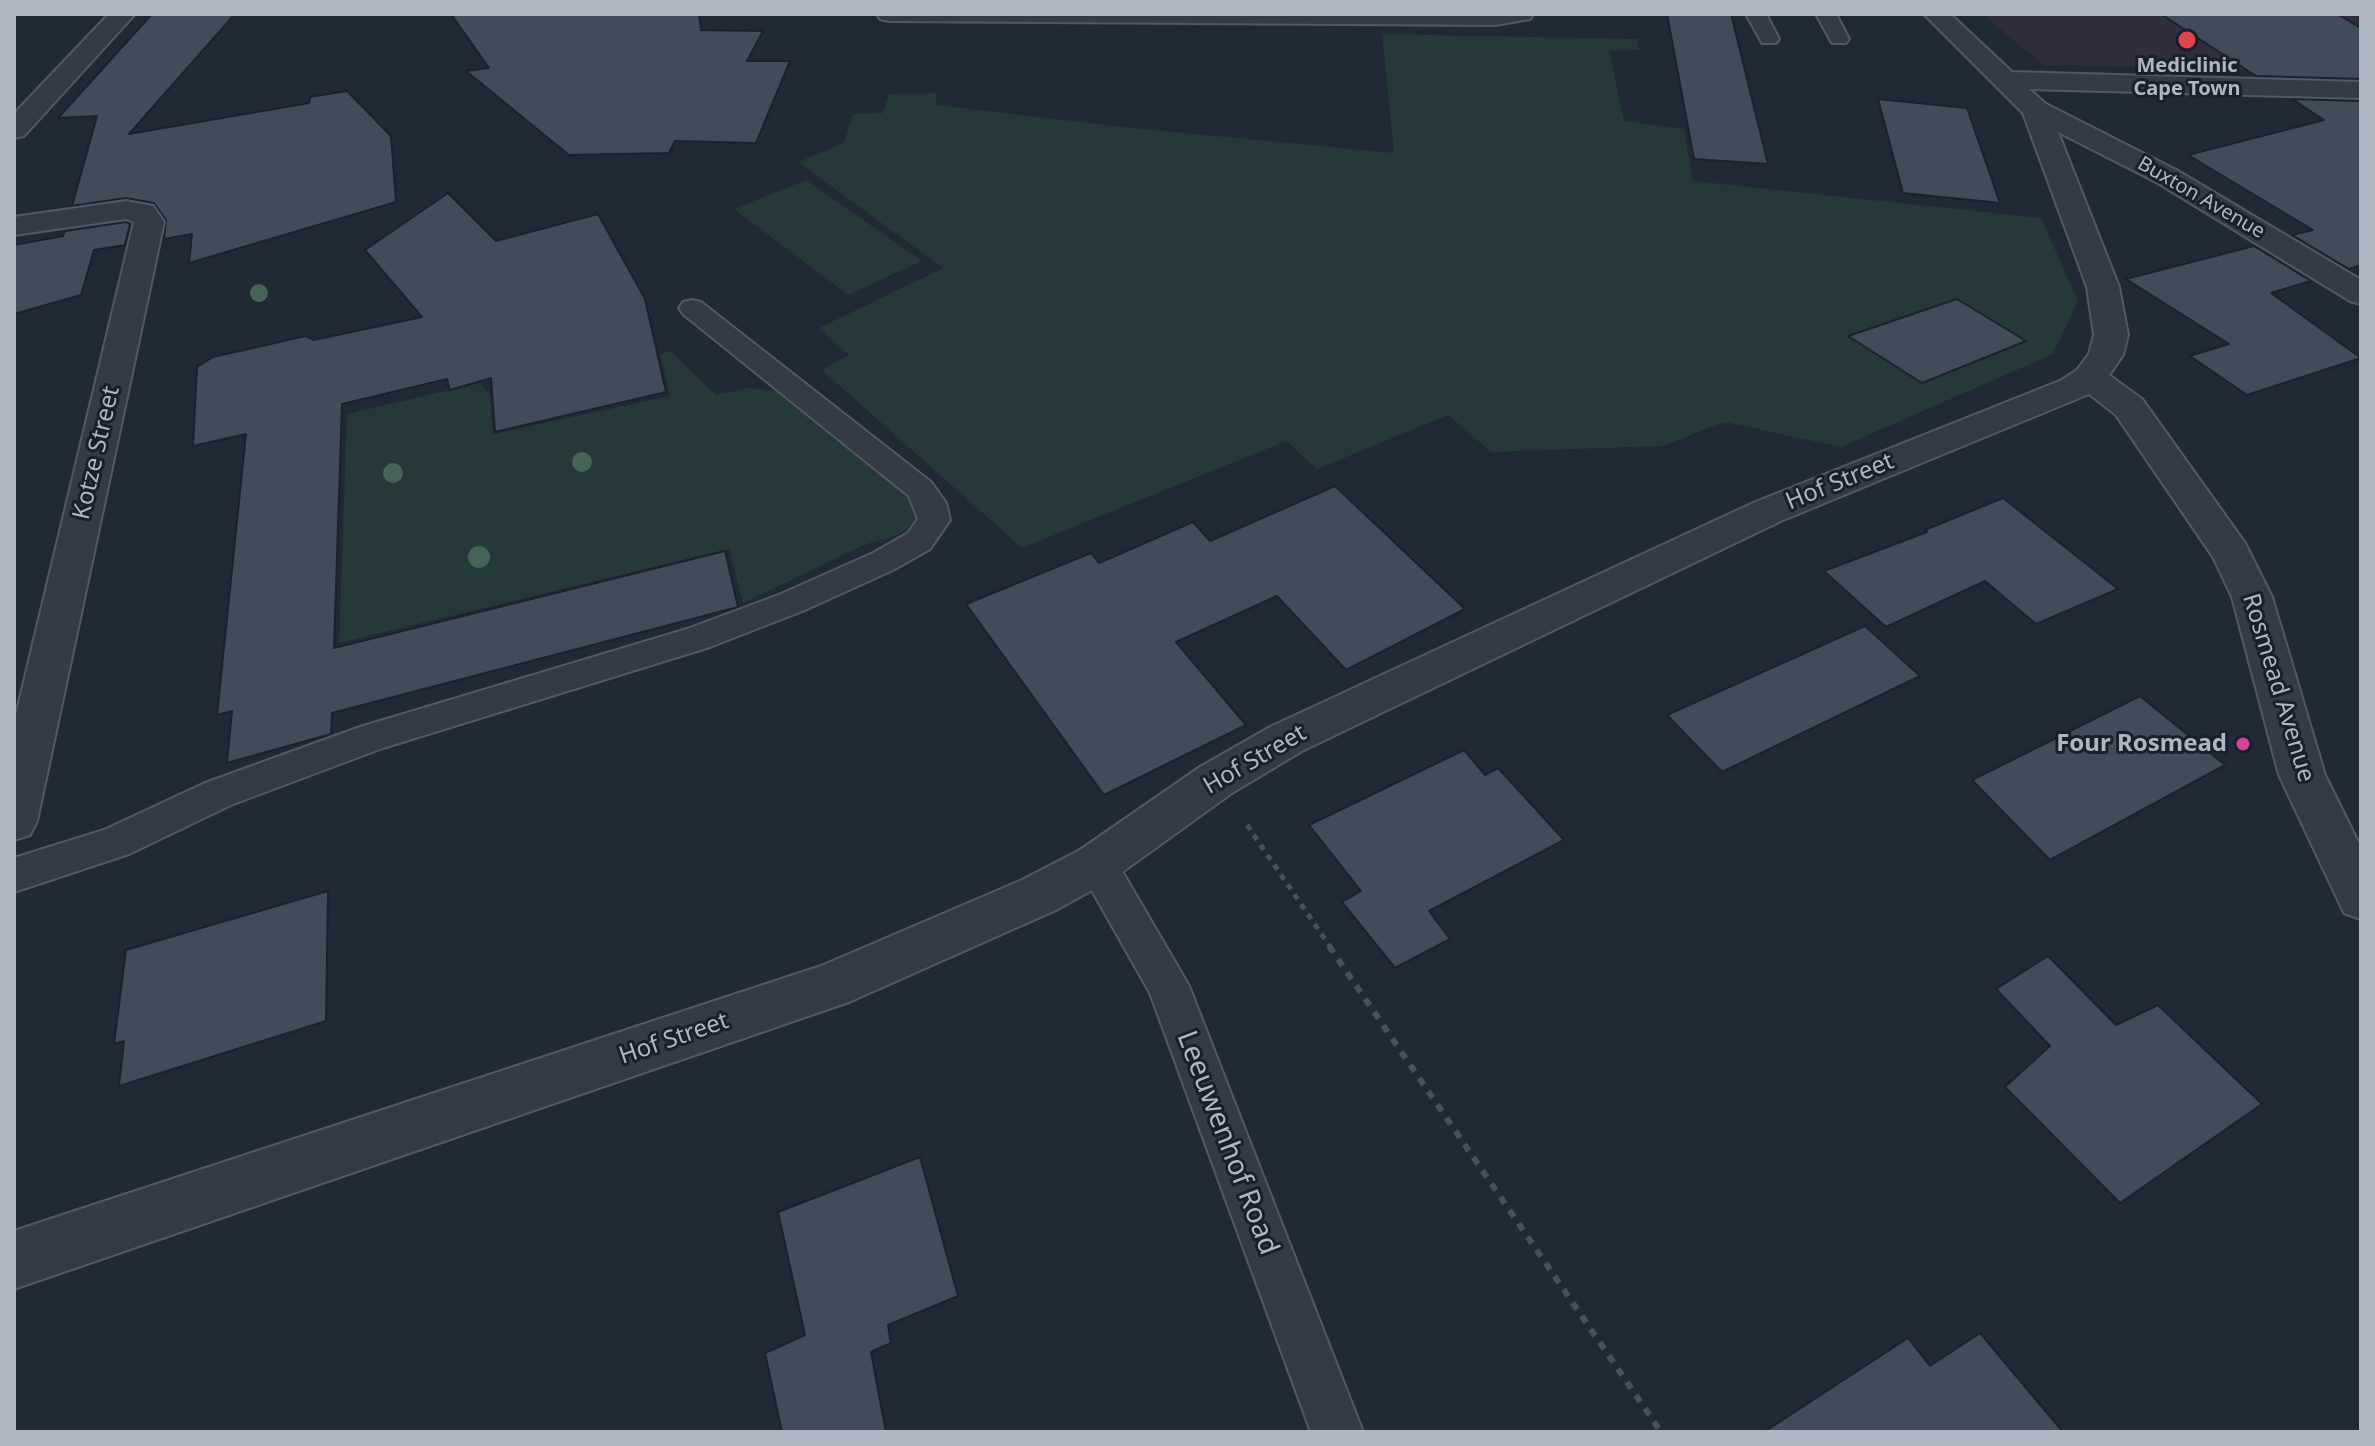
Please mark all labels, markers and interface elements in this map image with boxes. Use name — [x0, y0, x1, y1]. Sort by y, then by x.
marker: Mediclinic Cape Town — [2176, 29, 2198, 51]
place label: Mediclinic Cape Town — [2134, 54, 2240, 101]
street label: Buxton Avenue — [2133, 152, 2269, 244]
street label: Kotze Street — [68, 383, 126, 523]
street label: Hof Street — [1782, 447, 1898, 517]
street label: Rosmead Avenue — [2236, 590, 2320, 786]
street label: Hof Street — [1199, 719, 1311, 801]
place label: Four Rosmead — [2056, 730, 2227, 758]
marker: Four Rosmead — [2234, 735, 2252, 753]
street label: Hof Street — [616, 1007, 732, 1071]
street label: Leeuwenhof Road — [1169, 1026, 1285, 1260]

